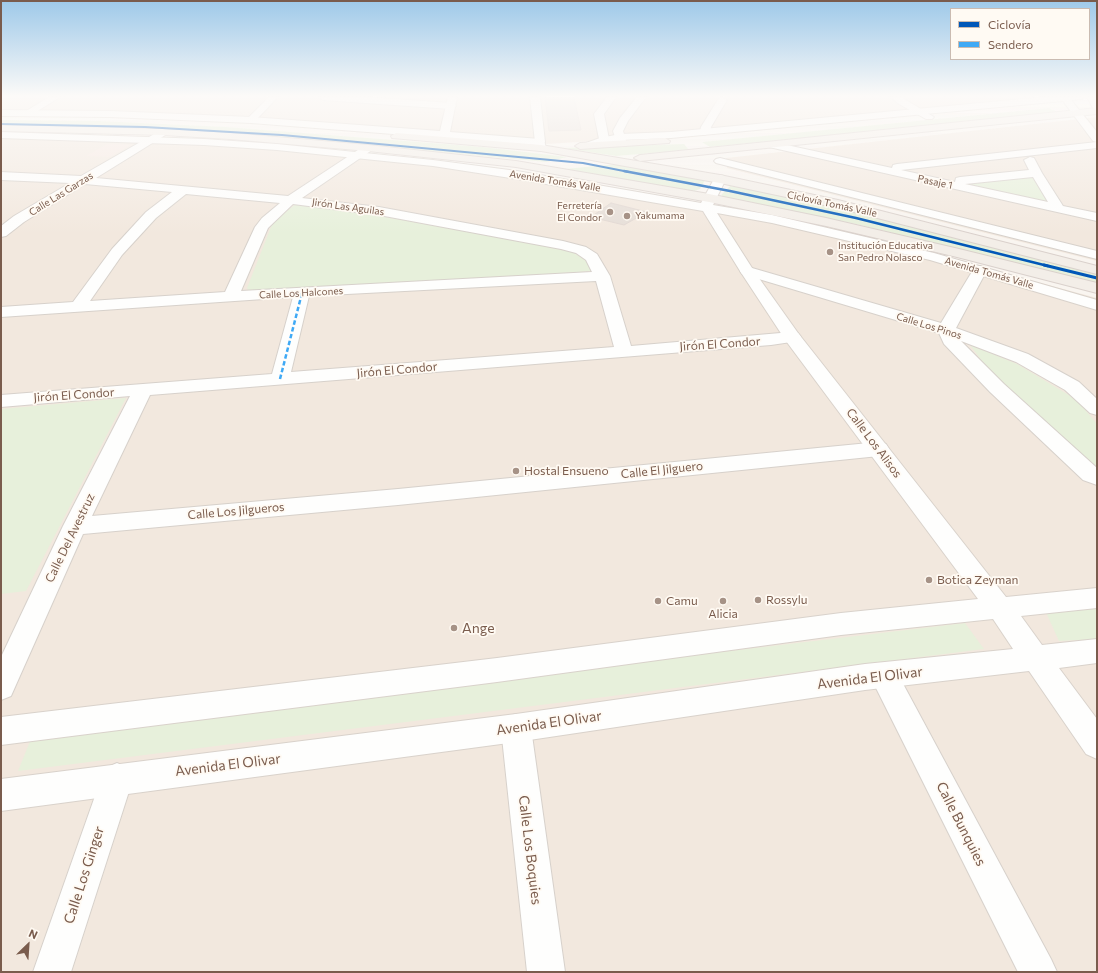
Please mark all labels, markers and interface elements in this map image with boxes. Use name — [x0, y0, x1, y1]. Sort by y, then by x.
legend — [950, 8, 1090, 60]
text: Ciclovía — [988, 17, 1031, 31]
text: Sendero — [988, 37, 1033, 51]
street label: Avenida Tomás Valle — [509, 168, 601, 194]
street label: Calle Las Garzas — [27, 170, 95, 218]
street label: Pasaje 1 — [916, 172, 954, 192]
street label: Ciclovía Tomás Valle — [786, 189, 878, 219]
street label: Jirón Las Aguilas — [311, 196, 385, 218]
place label: Ferretería El Condor — [557, 200, 602, 224]
marker: Ferretería El Condor — [605, 207, 615, 217]
place label: Yakumama — [635, 210, 685, 222]
marker: Yakumama — [622, 211, 632, 221]
place label: Institución Educativa San Pedro Nolasco — [838, 240, 933, 264]
marker: Institución Educativa San Pedro Nolasco — [825, 247, 835, 257]
street label: Avenida Tomás Valle — [943, 255, 1035, 291]
street label: Calle Los Halcones — [259, 285, 343, 301]
street label: Calle Los Pinos — [895, 310, 963, 342]
street label: Jirón El Condor — [679, 334, 761, 354]
street label: Jirón El Condor — [356, 359, 438, 381]
street label: Jirón El Condor — [33, 385, 115, 405]
street label: Calle Los Alisos — [843, 405, 905, 481]
street label: Calle El Jilguero — [620, 459, 704, 481]
place label: Hostal Ensueno — [524, 464, 609, 478]
marker: Hostal Ensueno — [511, 466, 521, 476]
street label: Calle Del Avestruz — [42, 491, 98, 585]
street label: Calle Los Jilgueros — [187, 500, 285, 522]
place label: Botica Zeyman — [937, 573, 1018, 587]
marker: Botica Zeyman — [924, 575, 934, 585]
place label: Rossylu — [766, 593, 807, 607]
place label: Camu — [666, 594, 698, 608]
marker: Rossylu — [753, 595, 763, 605]
marker: Camu — [653, 596, 663, 606]
marker: Alicia — [718, 596, 728, 606]
place label: Alicia — [708, 607, 738, 621]
place label: Ange — [462, 620, 495, 636]
marker: Ange — [449, 623, 459, 633]
street label: Avenida El Olivar — [816, 663, 924, 693]
street label: Avenida El Olivar — [495, 707, 603, 739]
street label: Avenida El Olivar — [174, 750, 282, 780]
street label: Calle Bunquies — [933, 779, 989, 869]
street label: Calle Los Boquies — [515, 794, 545, 906]
street label: Calle Los Ginger — [60, 824, 108, 926]
north arrow — [8, 925, 48, 965]
text: N — [27, 926, 40, 941]

